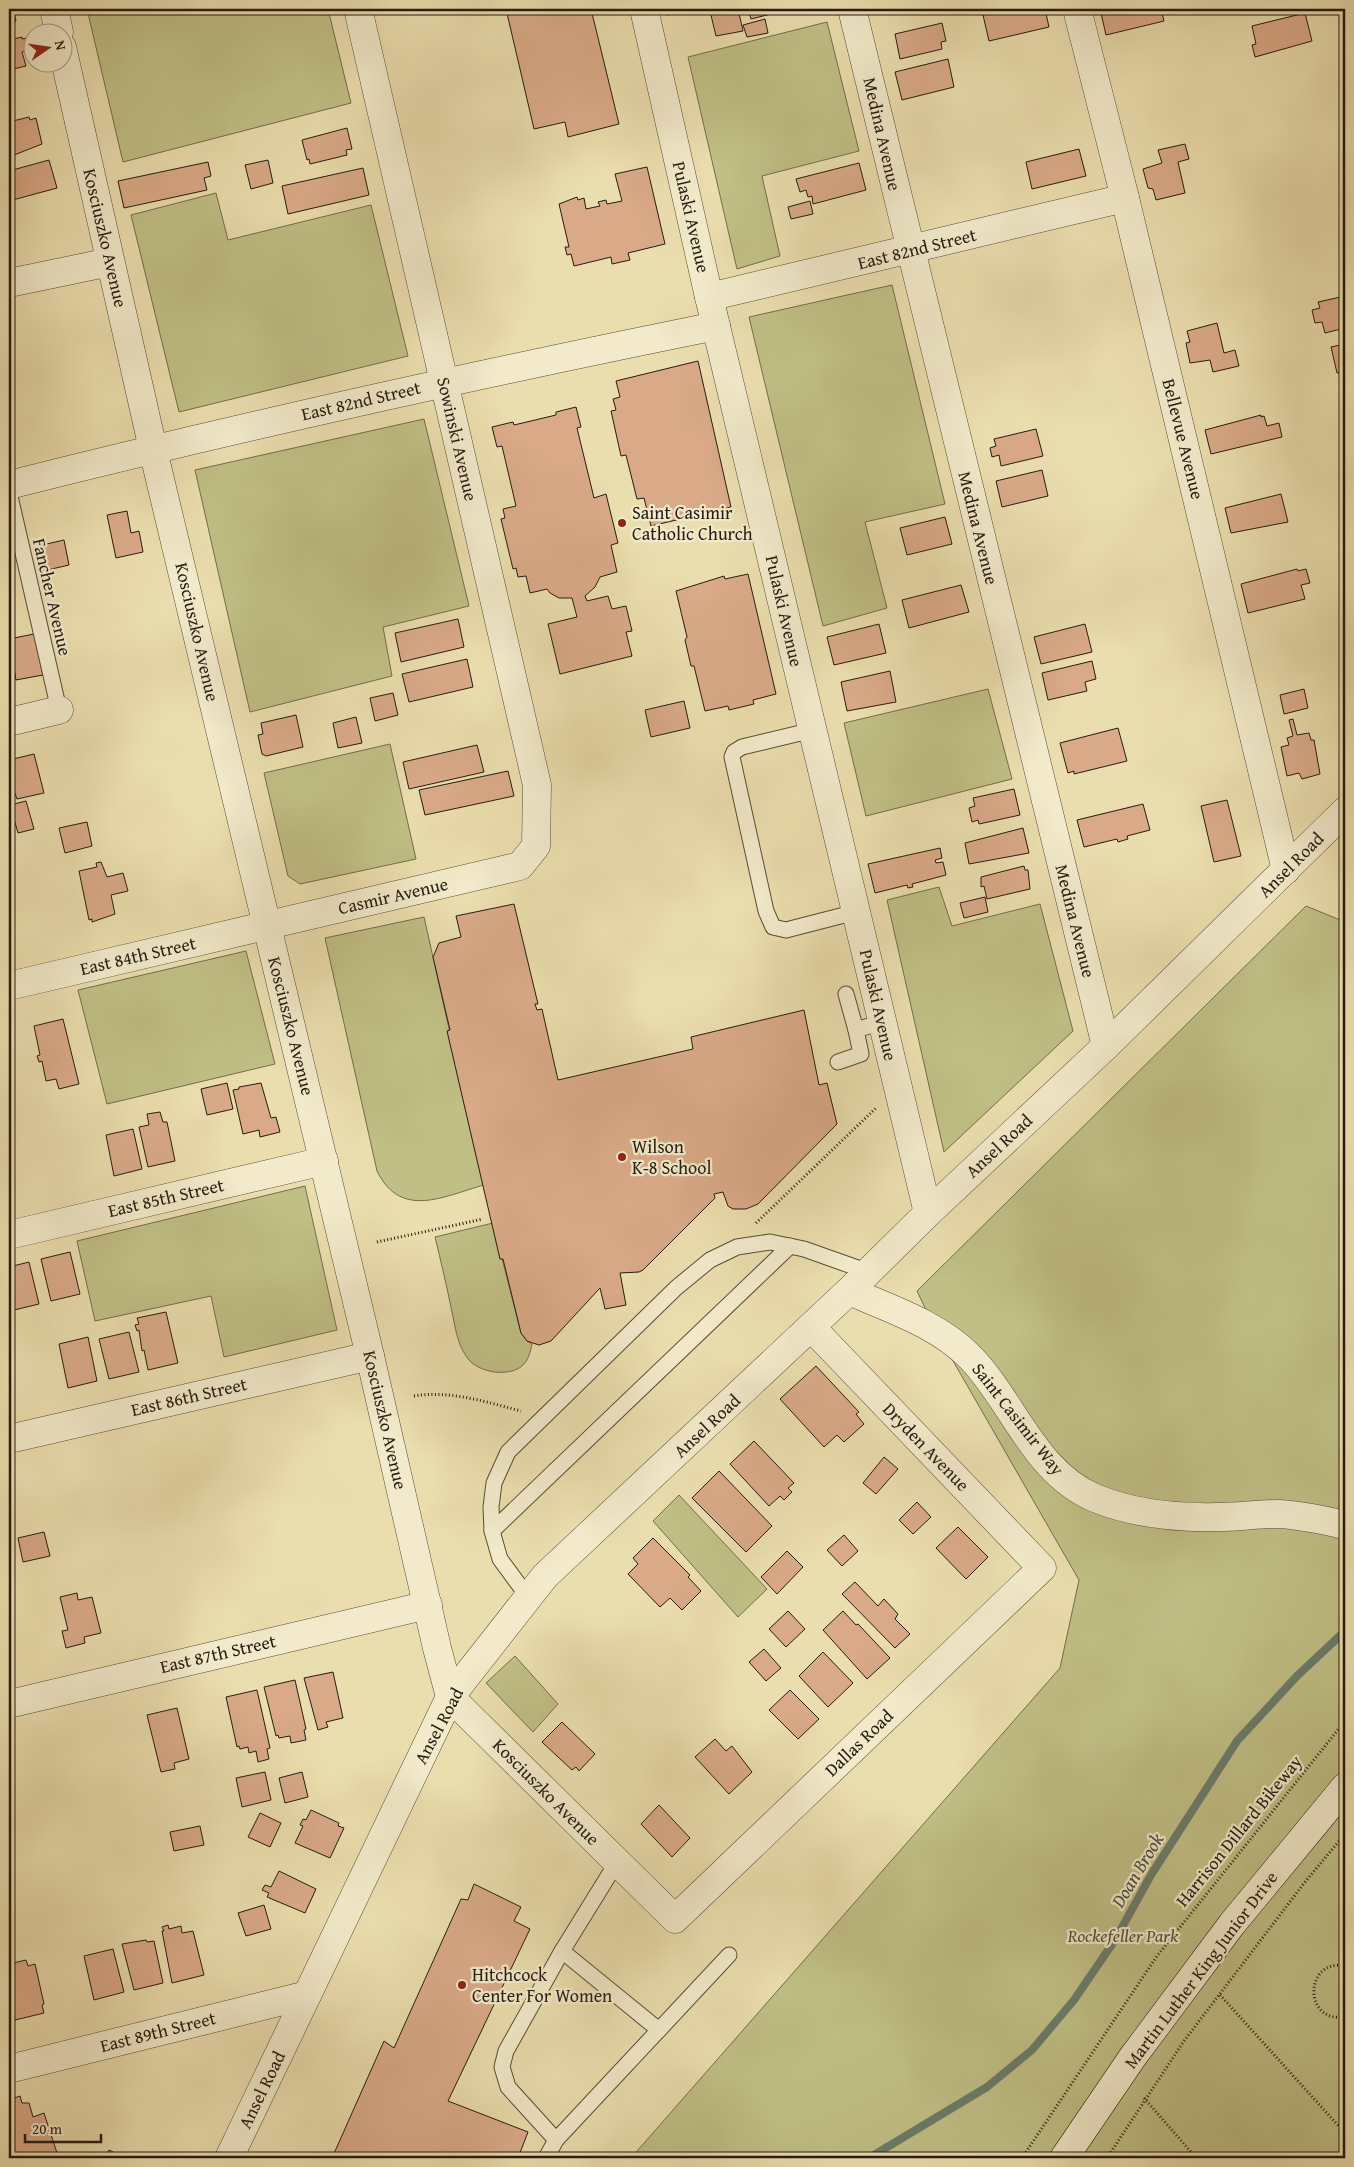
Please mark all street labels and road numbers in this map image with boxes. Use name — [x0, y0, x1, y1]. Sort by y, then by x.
street label: Medina Avenue — [856, 74, 909, 193]
street label: Pulaski Avenue — [666, 159, 717, 275]
street label: Kosciuszko Avenue — [76, 166, 135, 310]
street label: East 82nd Street — [855, 221, 980, 276]
street label: East 82nd Street — [299, 374, 424, 427]
street label: Sowinski Avenue — [430, 374, 485, 503]
street label: Bellevue Avenue — [1155, 376, 1212, 502]
street label: Medina Avenue — [951, 468, 1006, 587]
street label: Fancher Avenue — [26, 536, 79, 658]
street label: Pulaski Avenue — [759, 553, 810, 669]
street label: Kosciuszko Avenue — [168, 560, 227, 704]
street label: Ansel Road — [1252, 825, 1330, 904]
street label: Medina Avenue — [1048, 861, 1103, 980]
street label: Casmir Avenue — [335, 870, 450, 921]
street label: East 84th Street — [77, 929, 199, 982]
street label: Pulaski Avenue — [853, 947, 904, 1063]
street label: Kosciuszko Avenue — [261, 954, 322, 1098]
street label: Ansel Road — [959, 1107, 1039, 1184]
street label: East 85th Street — [105, 1171, 227, 1224]
street label: Kosciuszko Avenue — [356, 1348, 415, 1492]
street label: Saint Casimir Way — [966, 1357, 1071, 1481]
street label: East 86th Street — [128, 1370, 250, 1423]
street label: Ansel Road — [667, 1387, 747, 1464]
street label: Dryden Avenue — [877, 1396, 976, 1497]
street label: East 87th Street — [157, 1627, 279, 1680]
street label: Ansel Road — [407, 1682, 470, 1769]
street label: Dallas Road — [818, 1702, 900, 1783]
street label: Kosciuszko Avenue — [487, 1732, 606, 1851]
street label: Harrison Dillard Bikeway — [1169, 1749, 1308, 1912]
street label: Martin Luther King Junior Drive — [1117, 1865, 1284, 2074]
street label: East 89th Street — [97, 2004, 219, 2059]
street label: Ansel Road — [231, 2046, 292, 2133]

